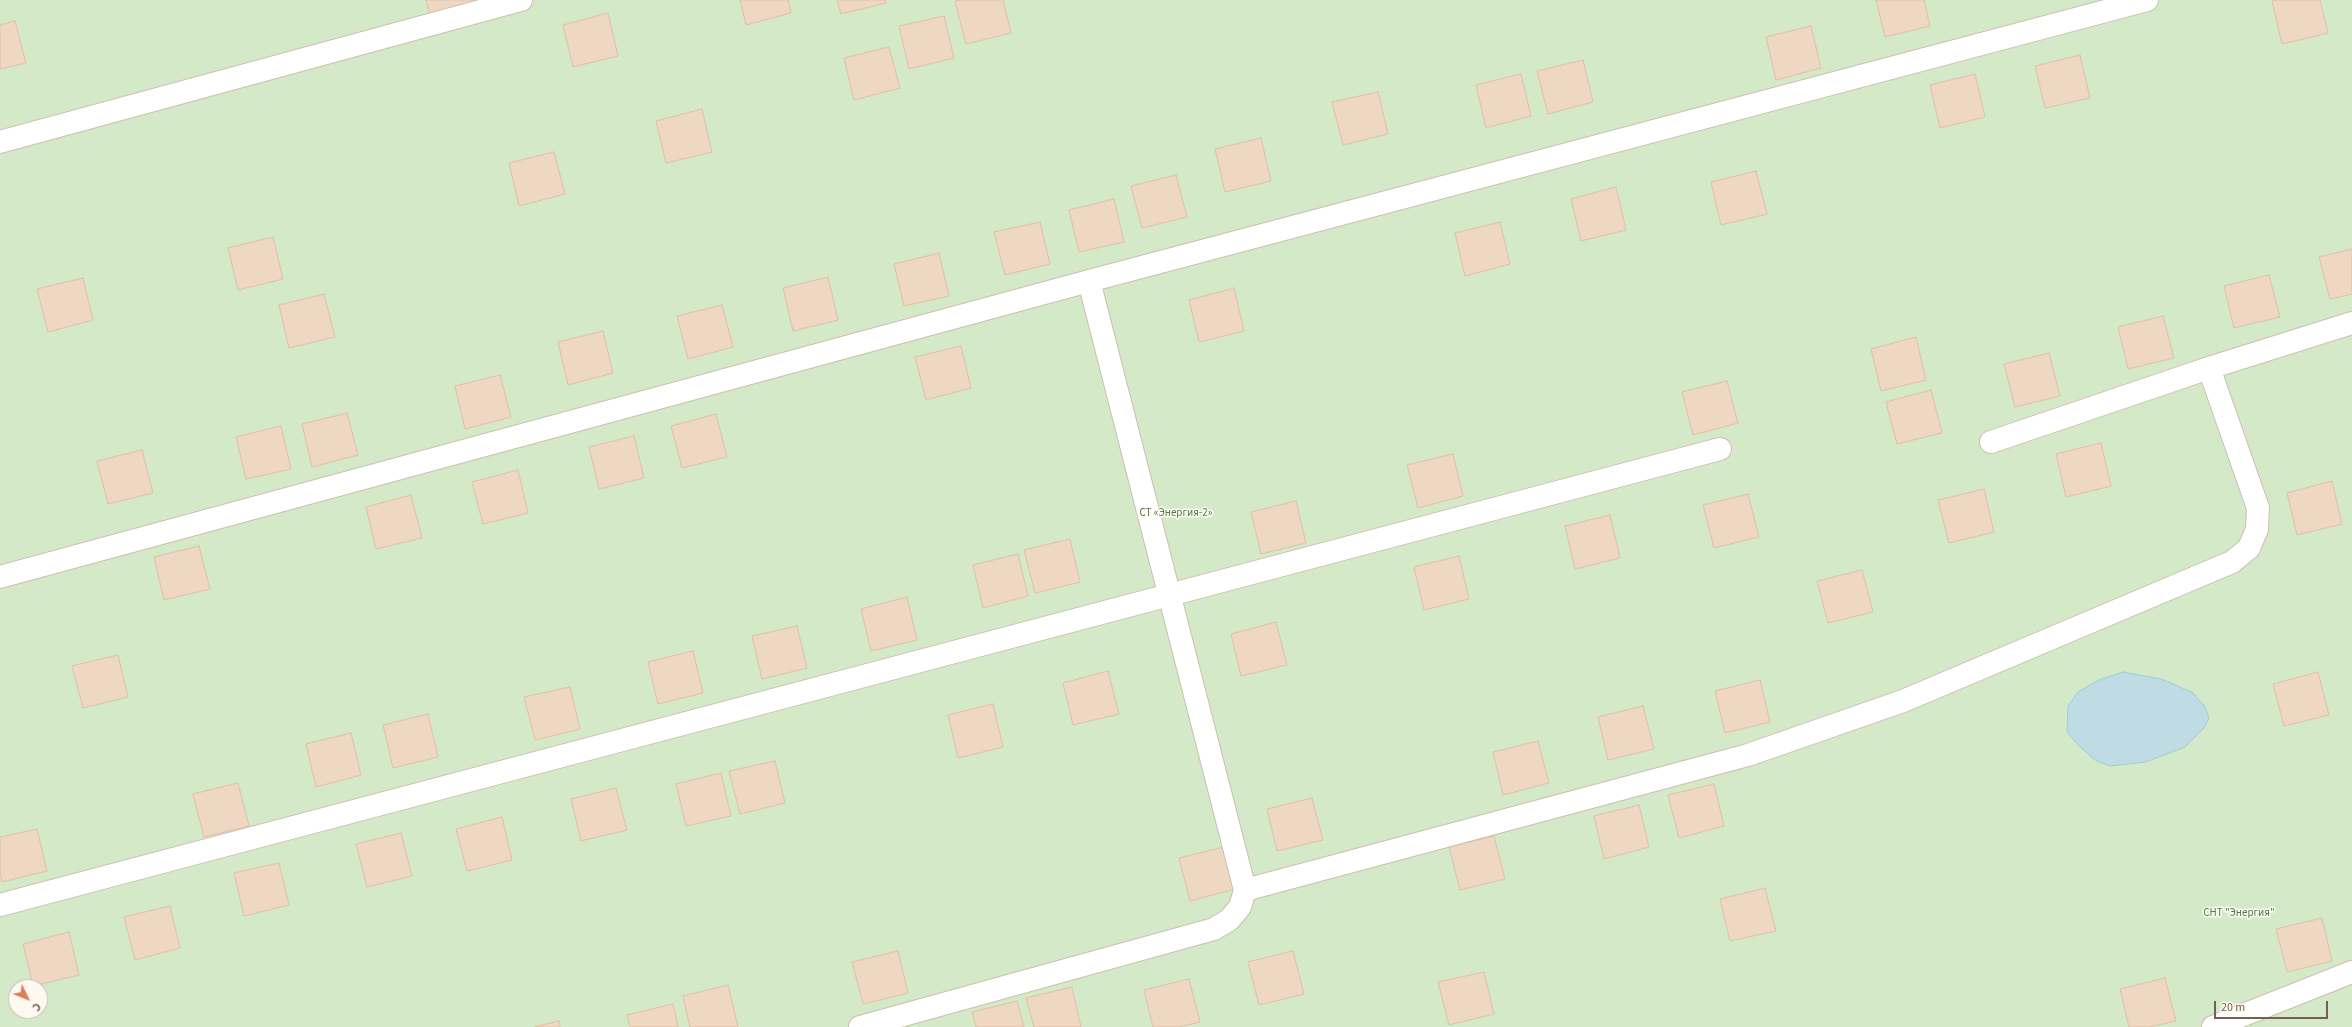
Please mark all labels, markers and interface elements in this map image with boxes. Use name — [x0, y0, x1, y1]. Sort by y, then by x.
park label: СТ «Энергия-2» — [1140, 507, 1212, 521]
park label: СНТ "Энергия" — [2203, 907, 2275, 921]
north arrow — [8, 979, 48, 1019]
scale bar — [2216, 993, 2330, 1019]
text: С — [29, 999, 44, 1014]
text: 20 m — [2221, 999, 2245, 1016]

